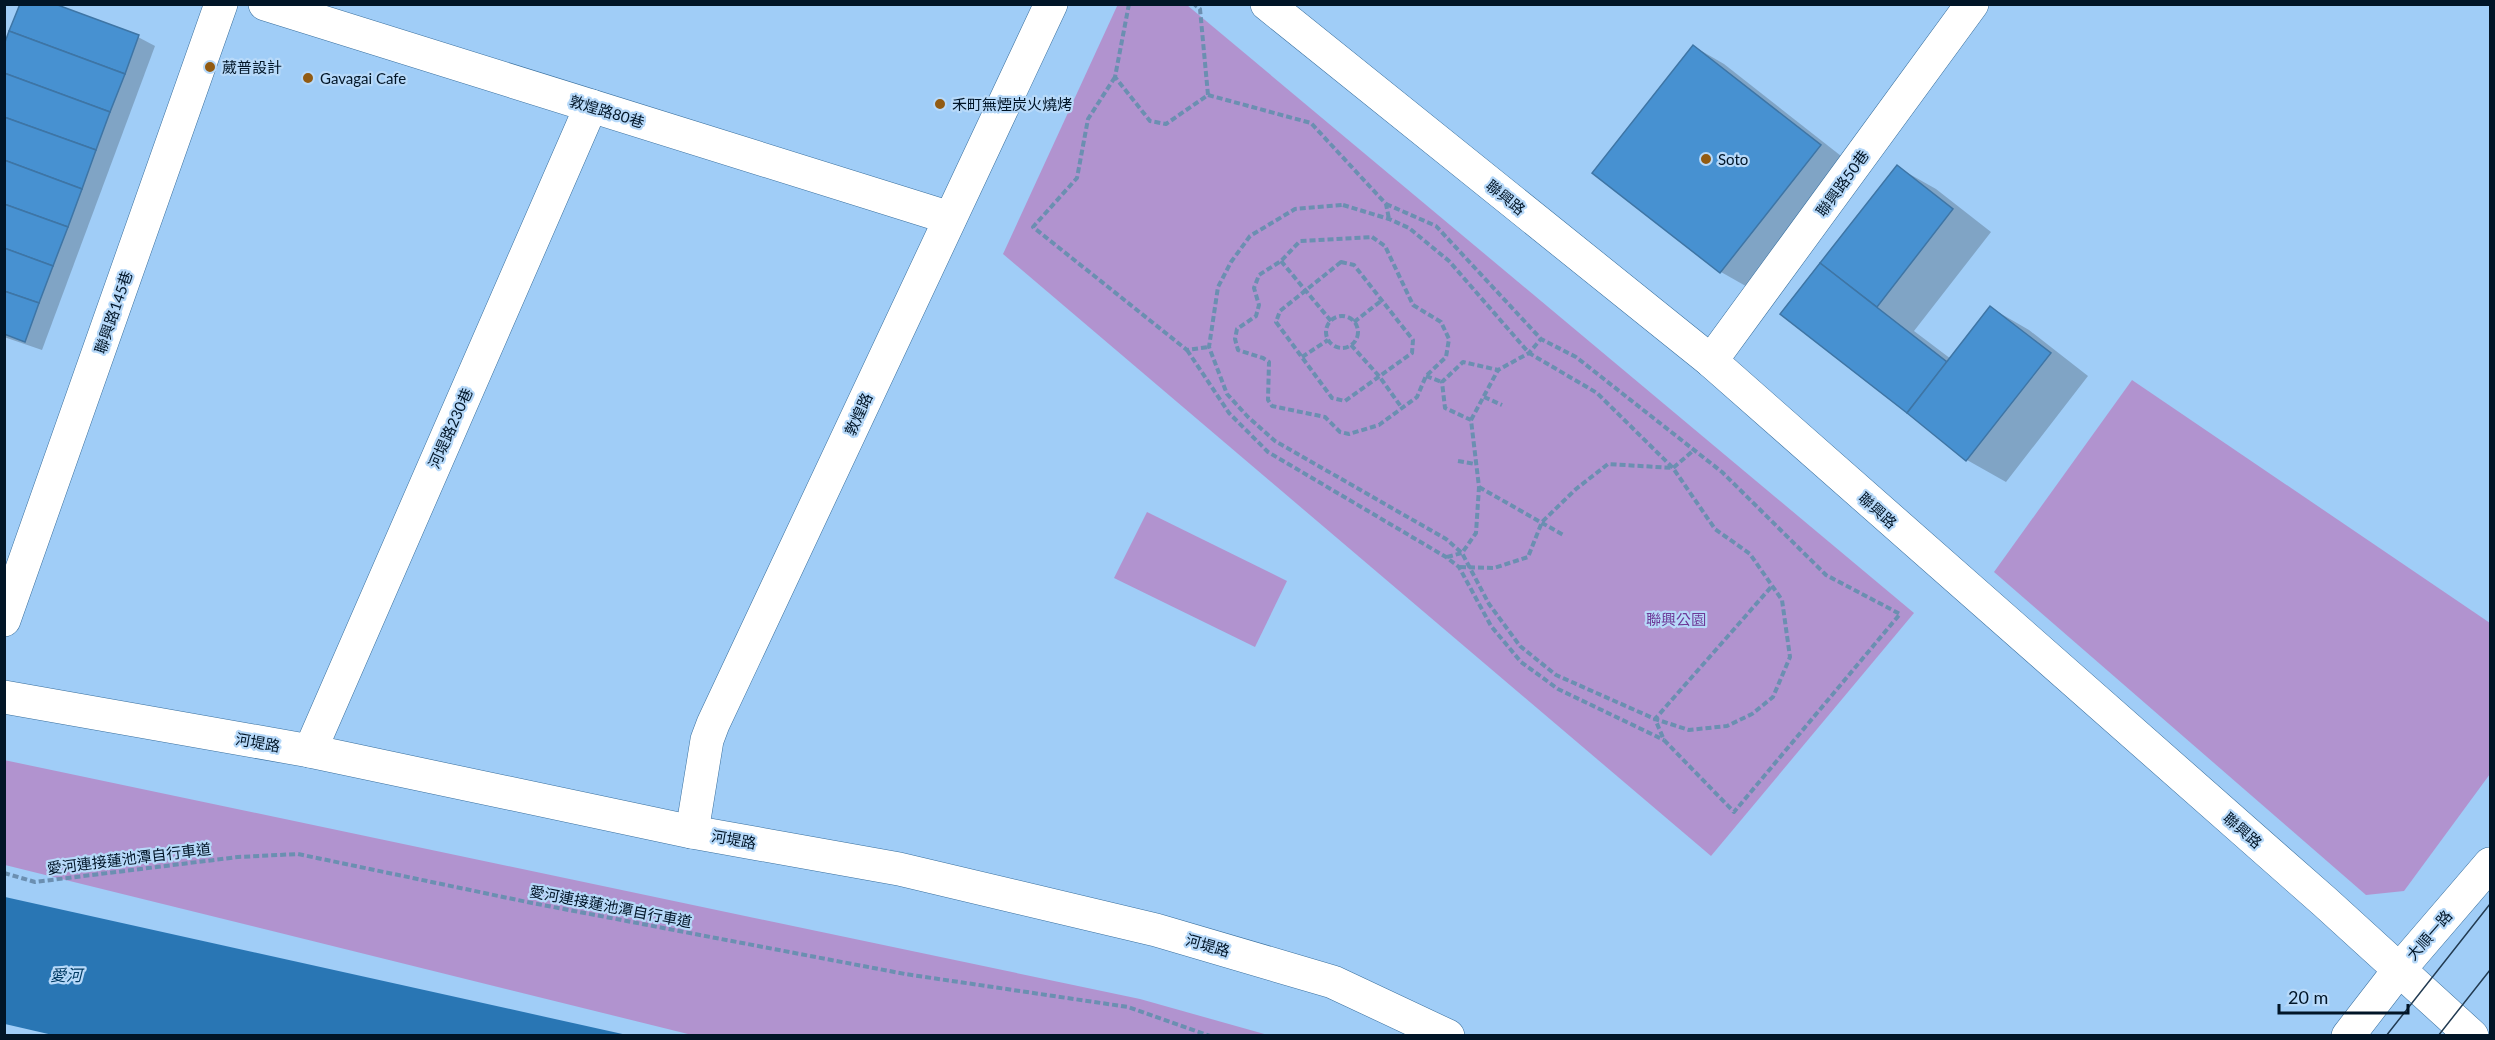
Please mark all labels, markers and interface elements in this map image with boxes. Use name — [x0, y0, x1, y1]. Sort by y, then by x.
place label: 葳普設計 — [222, 58, 282, 76]
marker: 葳普設計 — [203, 60, 217, 74]
place label: Gavagai Cafe — [320, 69, 406, 87]
marker: Gavagai Cafe — [301, 71, 315, 85]
street label: 敦煌路80巷 — [567, 91, 647, 131]
place label: 禾町無煙炭火燒烤 — [952, 95, 1072, 113]
marker: 禾町無煙炭火燒烤 — [933, 97, 947, 111]
street label: 聯興路50巷 — [1812, 146, 1872, 220]
place label: Soto — [1718, 150, 1748, 168]
marker: Soto — [1699, 152, 1713, 166]
street label: 聯興路 — [1483, 176, 1529, 218]
street label: 聯興路145巷 — [90, 268, 136, 356]
street label: 河堤路230巷 — [424, 385, 476, 471]
street label: 敦煌路 — [840, 390, 876, 438]
street label: 聯興路 — [1855, 488, 1901, 532]
park label: 聯興公園 — [1646, 610, 1706, 628]
street label: 河堤路 — [234, 729, 282, 755]
street label: 聯興路 — [2220, 808, 2266, 852]
street label: 河堤路 — [710, 826, 758, 852]
street label: 愛河連接蓮池潭自行車道 — [46, 839, 212, 877]
street label: 愛河連接蓮池潭自行車道 — [528, 881, 694, 931]
street label: 大順一路 — [2403, 906, 2455, 964]
street label: 河堤路 — [1184, 930, 1232, 960]
water label: 愛河 — [50, 965, 85, 984]
scale bar — [2279, 977, 2408, 1015]
text: 20 m — [2288, 986, 2328, 1008]

